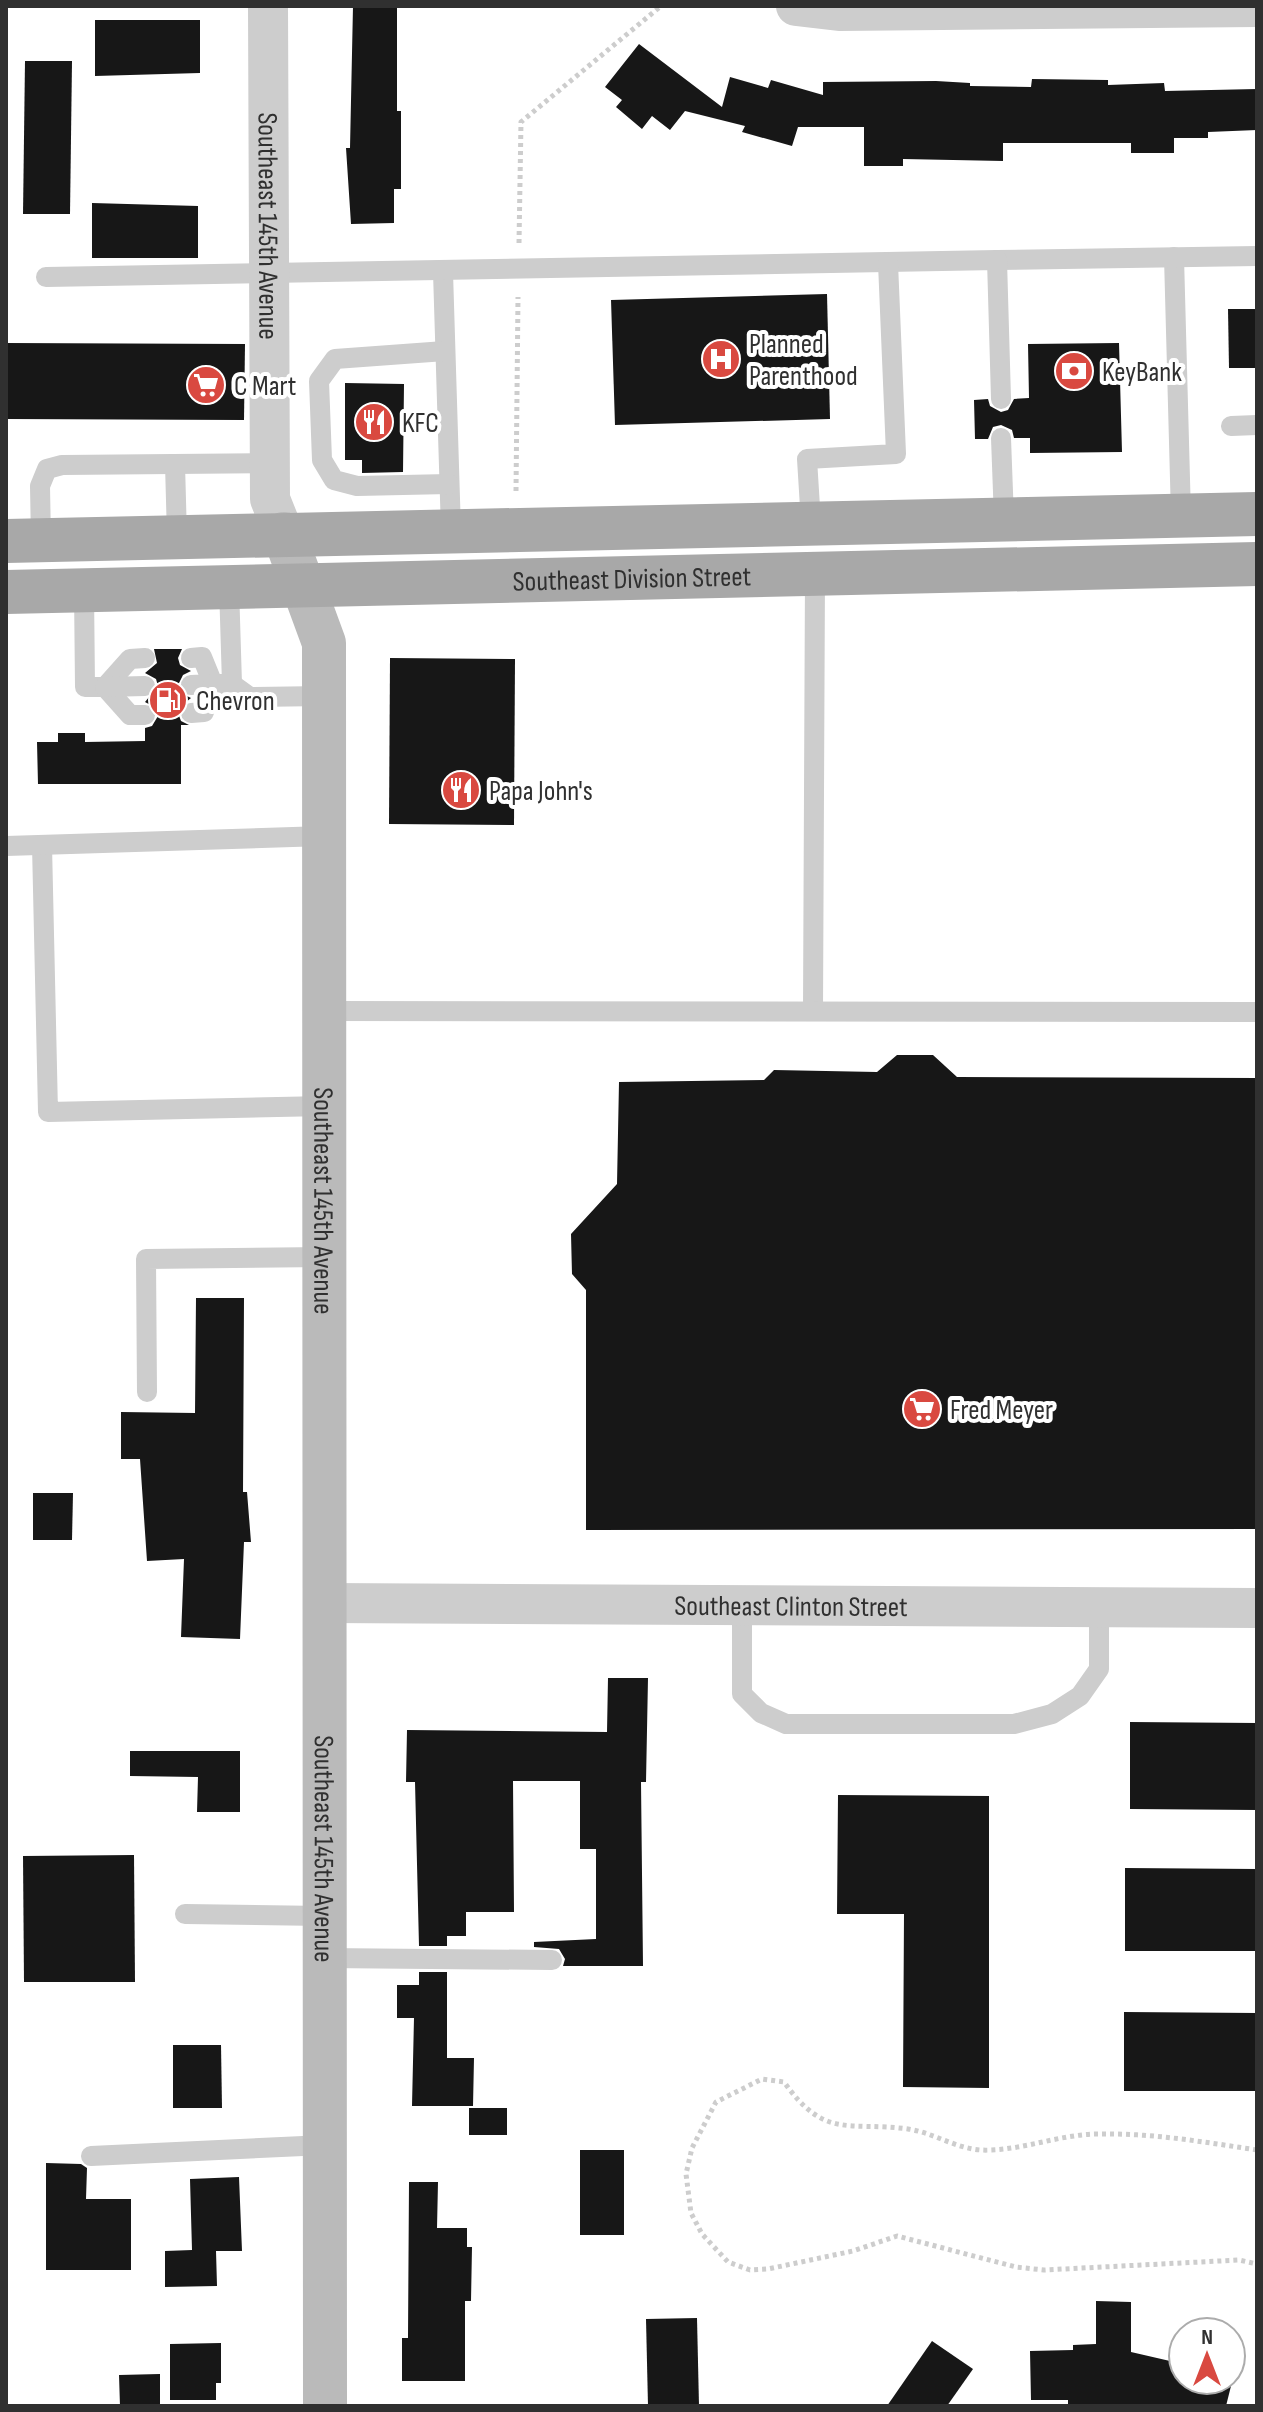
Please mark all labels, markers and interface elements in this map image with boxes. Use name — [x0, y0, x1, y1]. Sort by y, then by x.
street label: Southeast 145th Avenue — [250, 112, 284, 340]
place label: Planned Parenthood — [749, 328, 858, 393]
hospital icon: Planned Parenthood — [700, 338, 742, 380]
bank icon: KeyBank — [1053, 350, 1095, 392]
place label: KeyBank — [1102, 356, 1182, 389]
supermarket icon: C Mart — [185, 364, 227, 406]
place label: C Mart — [234, 370, 296, 403]
restaurant icon: KFC — [353, 401, 395, 443]
place label: KFC — [402, 407, 439, 440]
street label: Southeast Division Street — [512, 560, 751, 599]
fuel station icon: Chevron — [147, 679, 189, 721]
place label: Chevron — [196, 685, 275, 718]
restaurant icon: Papa John's — [440, 769, 482, 811]
place label: Papa John's — [489, 775, 593, 808]
street label: Southeast 145th Avenue — [306, 1087, 339, 1315]
supermarket icon: Fred Meyer — [901, 1388, 943, 1430]
place label: Fred Meyer — [950, 1394, 1053, 1427]
street label: Southeast Clinton Street — [674, 1590, 908, 1624]
street label: Southeast 145th Avenue — [307, 1735, 340, 1963]
north arrow — [1167, 2316, 1247, 2396]
text: N — [1201, 2324, 1213, 2351]

